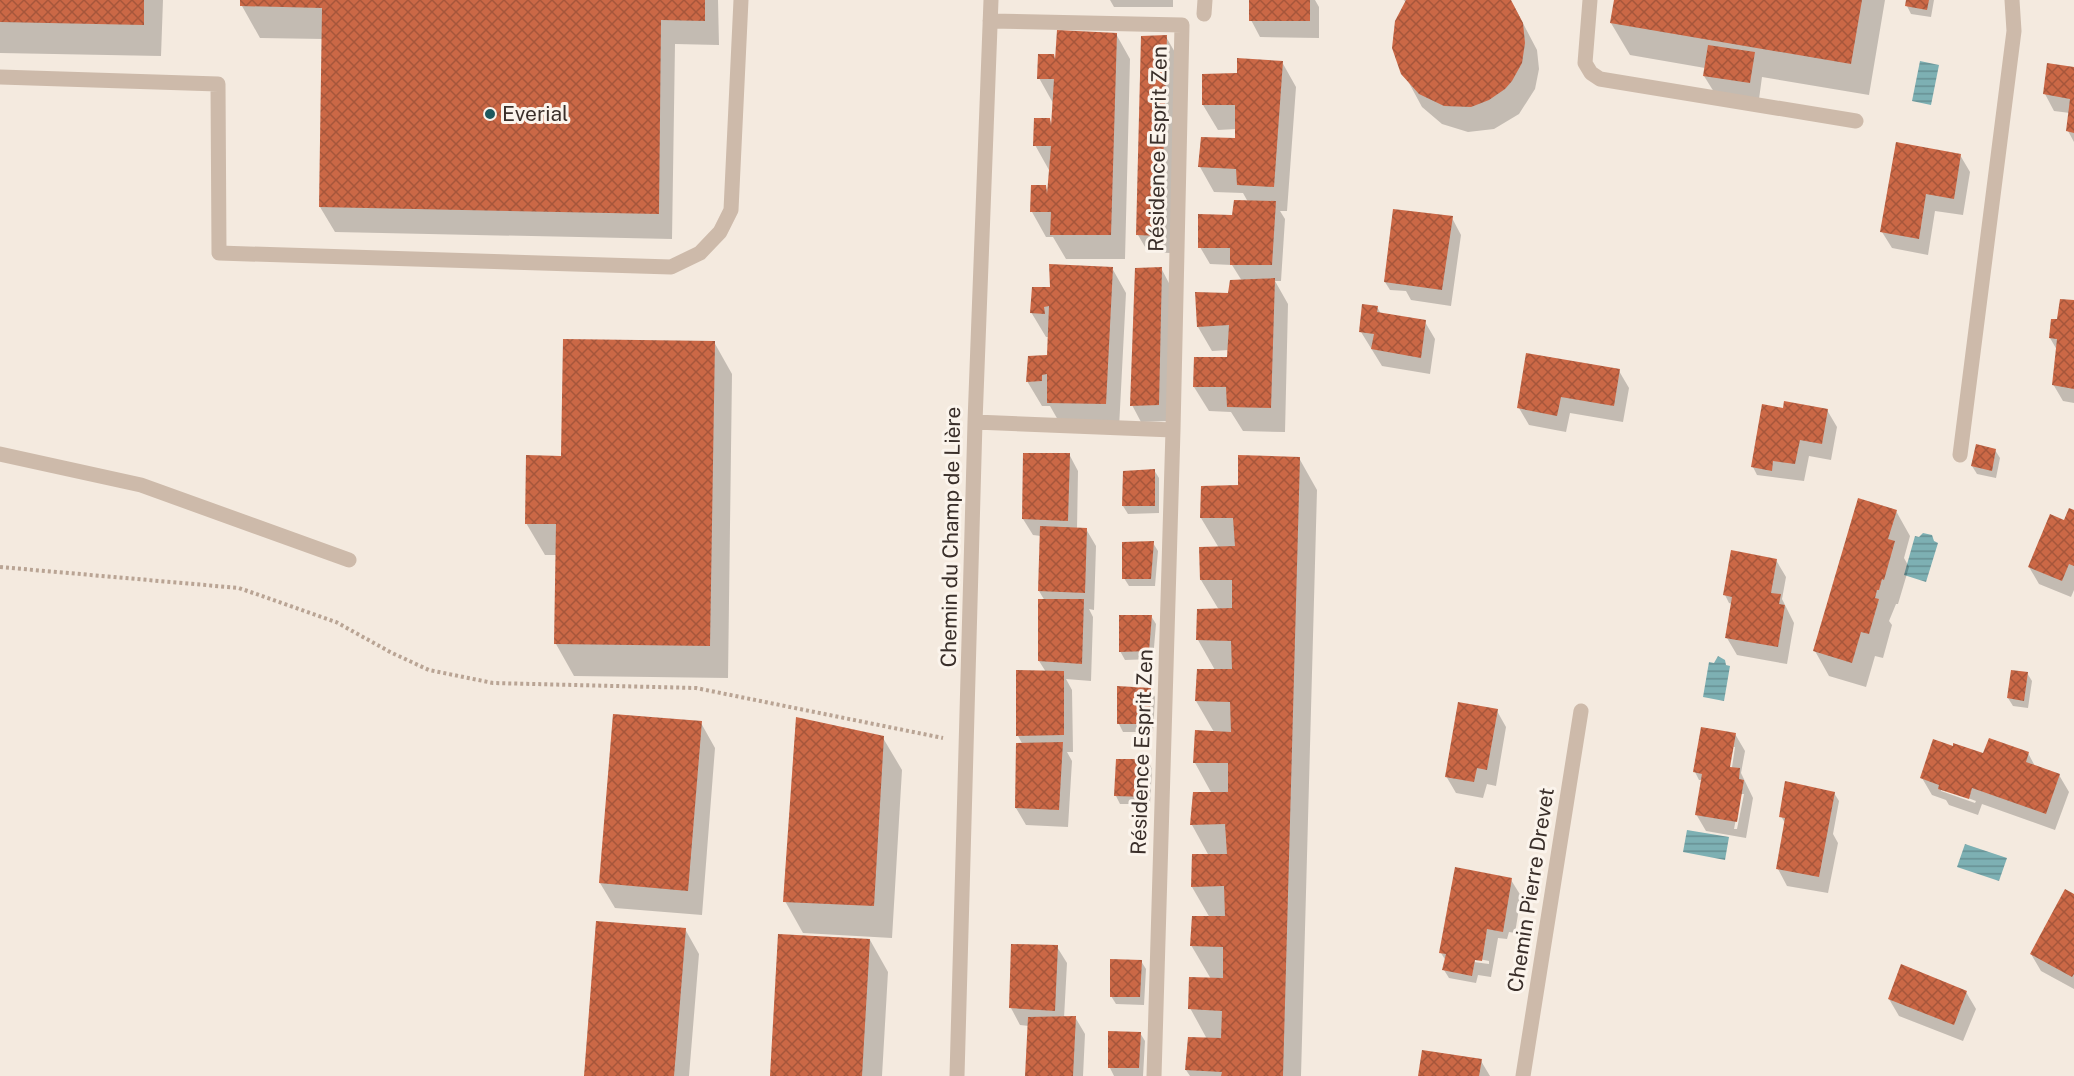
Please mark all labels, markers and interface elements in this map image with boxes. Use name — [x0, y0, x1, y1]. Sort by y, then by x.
street label: Résidence Esprit Zen — [1143, 46, 1172, 252]
place label: Everial — [502, 101, 568, 126]
marker: Everial — [483, 107, 497, 121]
street label: Chemin du Champ de Lière — [936, 406, 965, 668]
street label: Résidence Esprit Zen — [1125, 649, 1158, 855]
street label: Chemin Pierre Drevet — [1502, 786, 1559, 994]

